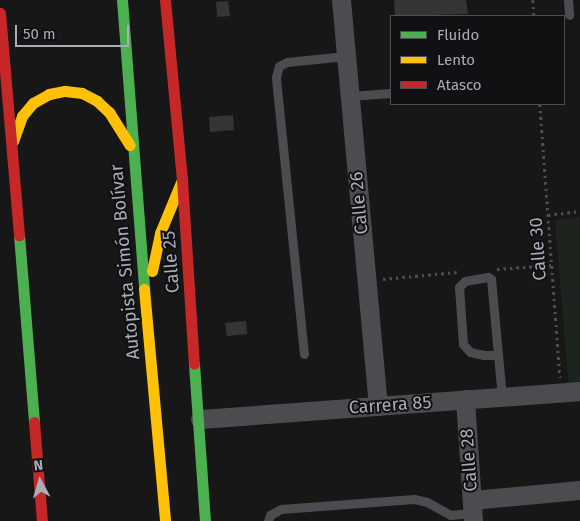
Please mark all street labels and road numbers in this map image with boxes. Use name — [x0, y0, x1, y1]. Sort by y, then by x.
street label: Autopista Simón Bolívar — [106, 163, 144, 361]
street label: Calle 26 — [345, 171, 373, 235]
street label: Calle 30 — [525, 217, 551, 281]
street label: Calle 25 — [158, 230, 184, 294]
street label: Carrera 85 — [348, 391, 432, 419]
street label: Calle 28 — [456, 428, 482, 492]

